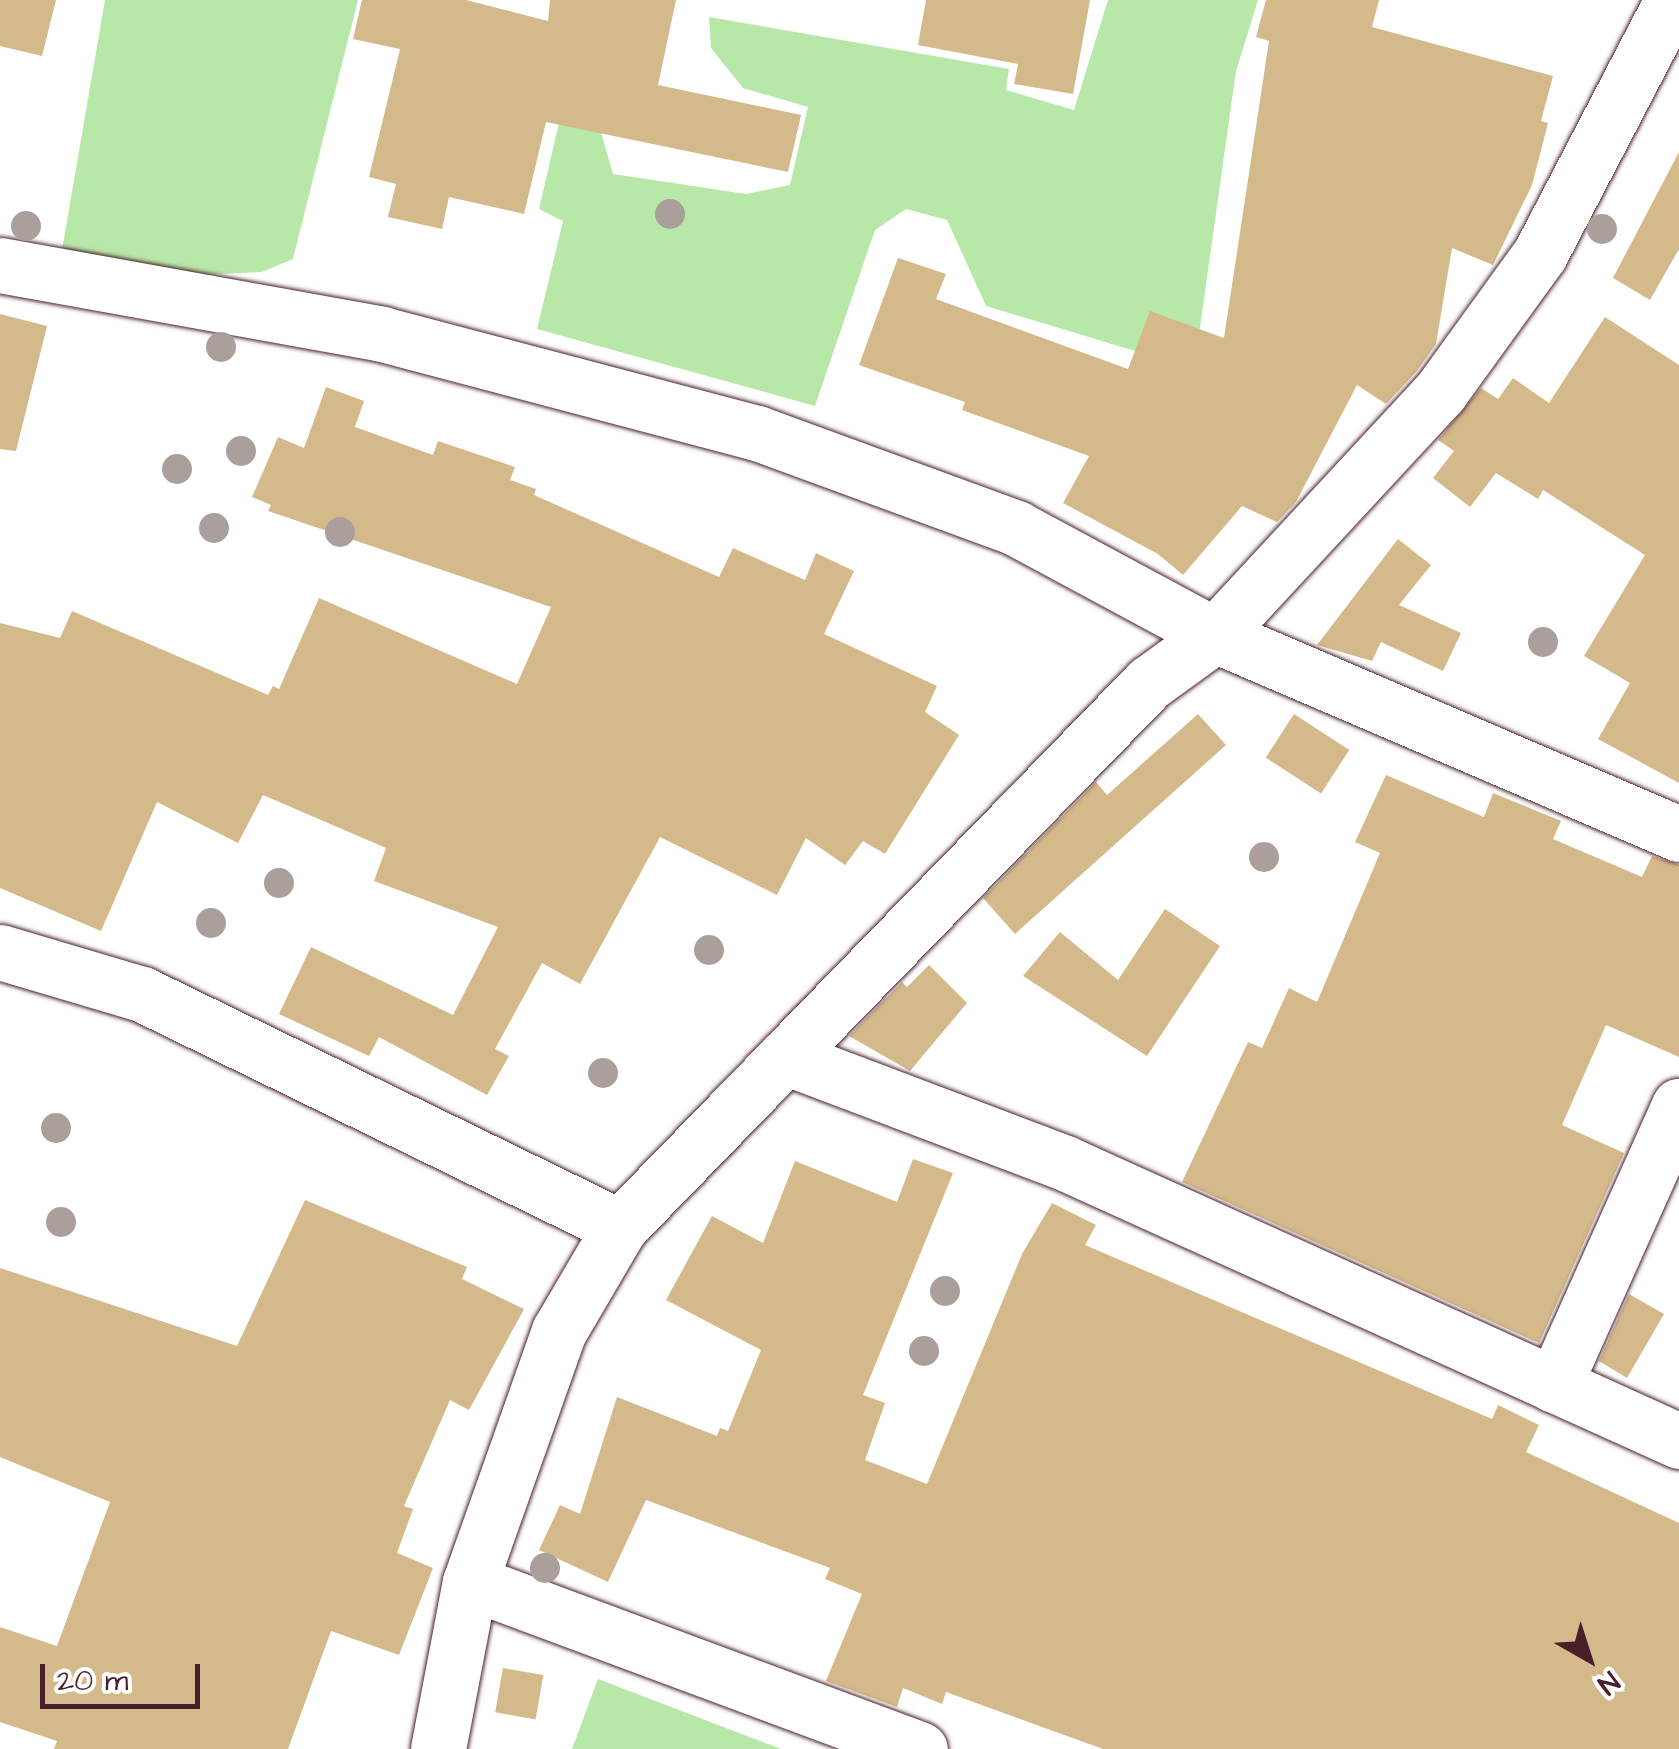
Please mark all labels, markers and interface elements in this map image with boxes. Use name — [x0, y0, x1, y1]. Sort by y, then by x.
north arrow — [1539, 1609, 1639, 1709]
scale bar — [45, 1644, 205, 1706]
text: 20 m — [57, 1660, 128, 1702]
text: N — [1589, 1662, 1627, 1703]

